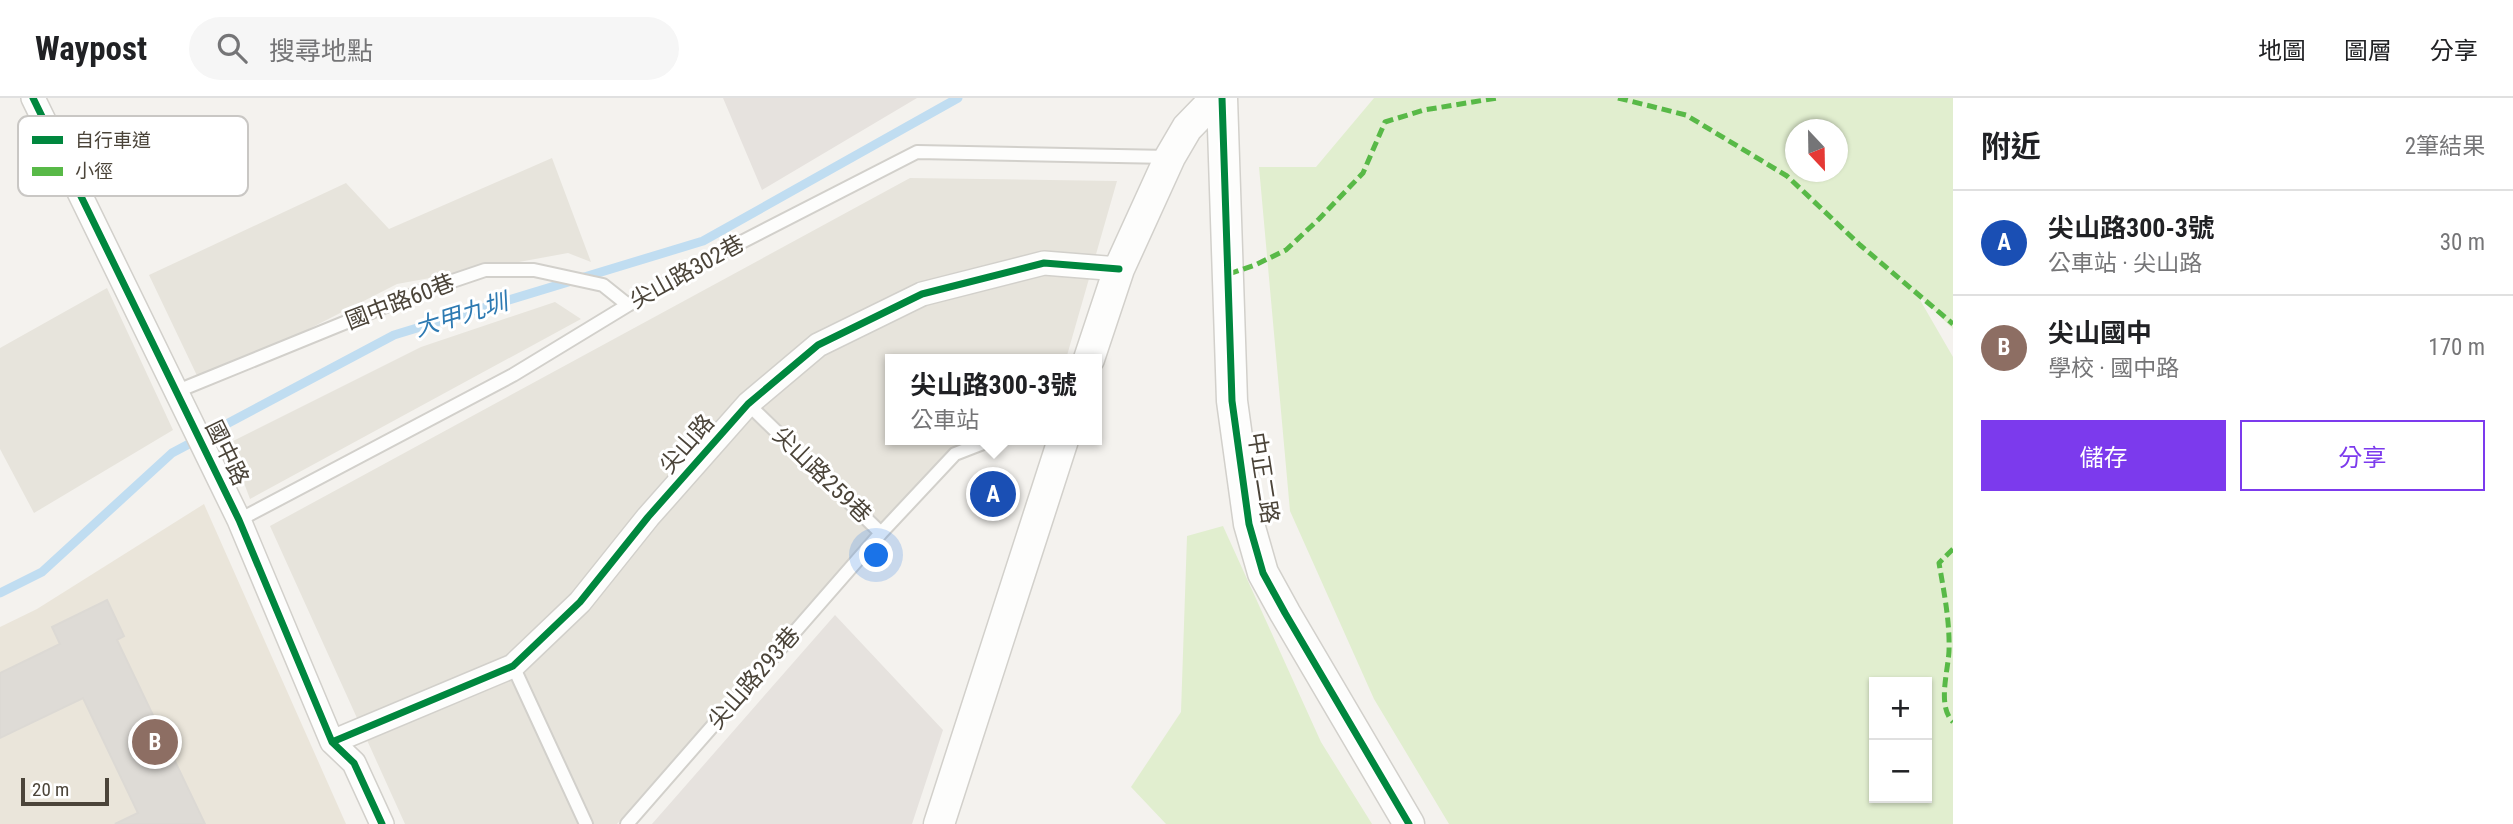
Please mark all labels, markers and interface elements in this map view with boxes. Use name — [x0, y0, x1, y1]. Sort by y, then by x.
search box — [189, 17, 679, 80]
text: Waypost — [35, 29, 147, 68]
icon: search — [213, 29, 251, 67]
text: 搜尋地點 — [269, 36, 373, 66]
text: 地圖 — [2258, 37, 2306, 65]
text: 圖層 — [2344, 37, 2392, 65]
text: 分享 — [2430, 37, 2478, 65]
legend — [18, 116, 248, 196]
north arrow — [1785, 119, 1848, 182]
text: 自行車道 — [75, 129, 151, 152]
text: 附近 — [1981, 129, 2041, 164]
text: 2筆結果 — [2405, 133, 2485, 160]
text: 小徑 — [75, 160, 113, 183]
text: 尖山路300-3號 — [2048, 213, 2214, 243]
text: A — [1997, 229, 2011, 256]
text: 30 m — [2440, 229, 2485, 256]
street label: 尖山路302巷 — [625, 230, 749, 314]
text: 公車站 · 尖山路 — [2048, 250, 2202, 277]
street label: 國中路60巷 — [342, 269, 458, 335]
water label: 大甲九圳 — [411, 287, 514, 342]
text: 尖山國中 — [2048, 318, 2152, 348]
text: B — [1998, 334, 2010, 361]
text: 170 m — [2428, 334, 2485, 361]
popup — [885, 354, 1102, 445]
text: 學校 · 國中路 — [2048, 355, 2179, 382]
text: 尖山路300-3號 — [911, 370, 1076, 400]
text: 公車站 — [911, 407, 980, 434]
street label: 尖山路 — [654, 409, 720, 479]
street label: 國中路 — [200, 416, 254, 490]
button: 儲存 — [1981, 420, 2226, 491]
button: 分享 — [2240, 420, 2485, 491]
street label: 尖山路259巷 — [767, 422, 877, 528]
street label: 中正二路 — [1242, 430, 1284, 526]
pin: A — [970, 468, 1016, 520]
your location — [859, 538, 893, 572]
street label: 尖山路293巷 — [702, 622, 806, 734]
map controls — [1869, 677, 1932, 803]
button: + — [1869, 677, 1932, 740]
pin: B — [132, 716, 178, 768]
button: − — [1869, 740, 1932, 803]
scale bar — [21, 775, 108, 807]
text: 20 m — [32, 778, 69, 801]

